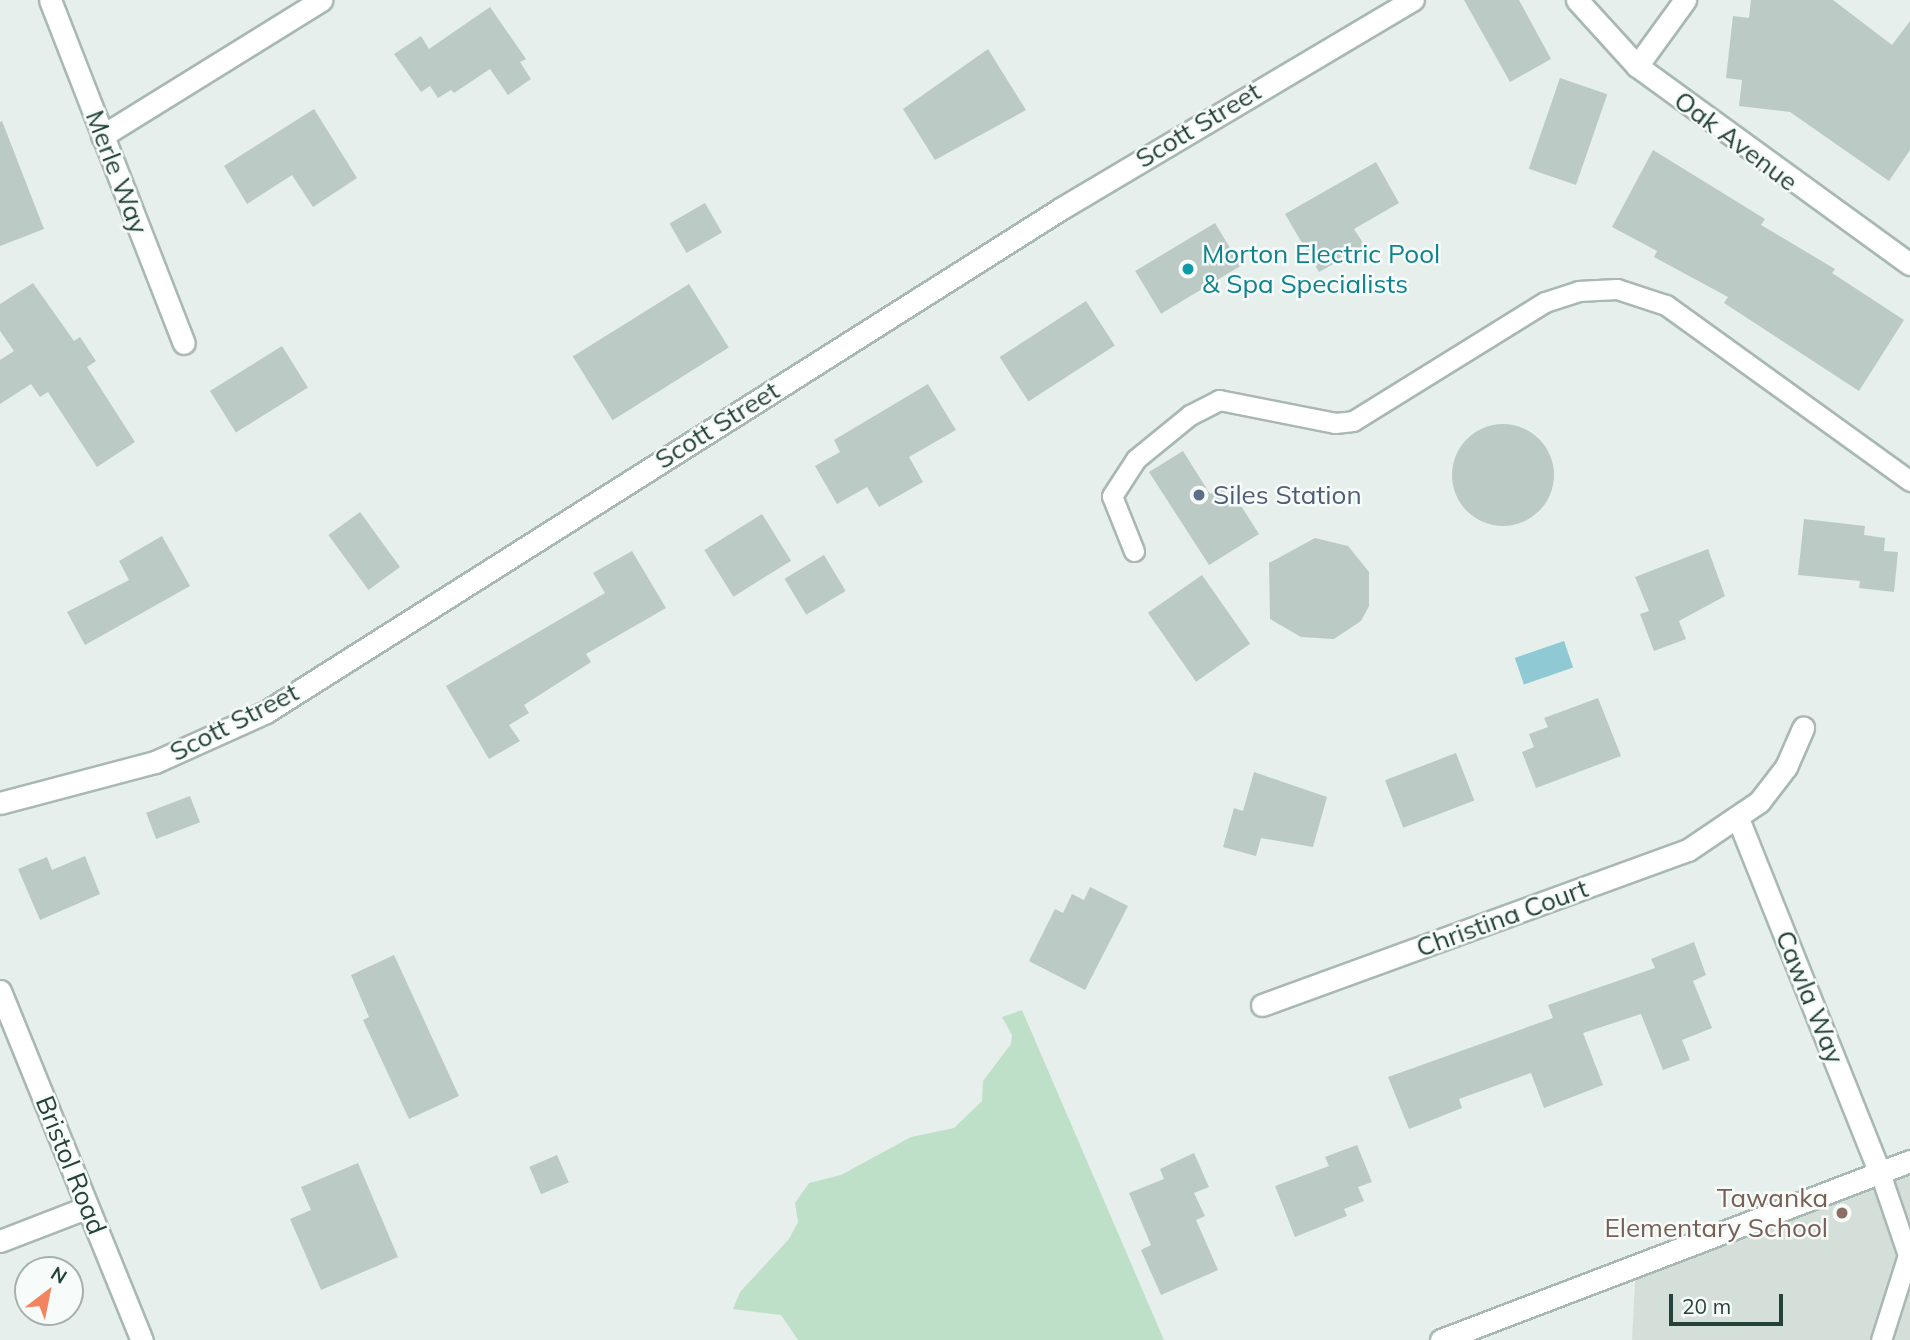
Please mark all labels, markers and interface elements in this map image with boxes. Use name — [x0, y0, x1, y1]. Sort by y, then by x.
street label: Scott Street — [1130, 76, 1266, 174]
street label: Oak Avenue — [1668, 84, 1804, 198]
street label: Merle Way — [79, 106, 155, 238]
place label: Morton Electric Pool & Spa Specialists — [1202, 238, 1440, 300]
marker: Morton Electric Pool & Spa Specialists — [1180, 261, 1196, 277]
street label: Scott Street — [649, 375, 785, 475]
place label: Siles Station — [1213, 479, 1362, 511]
marker: Siles Station — [1191, 487, 1207, 503]
street label: Scott Street — [165, 676, 303, 768]
street label: Christina Court — [1412, 873, 1592, 963]
street label: Cawla Way — [1769, 926, 1851, 1068]
street label: Bristol Road — [29, 1091, 113, 1239]
place label: Tawanka Elementary School — [1604, 1182, 1828, 1244]
marker: Tawanka Elementary School — [1834, 1205, 1850, 1221]
north arrow — [14, 1256, 84, 1326]
text: N — [47, 1261, 72, 1289]
scale bar — [1672, 1280, 1786, 1324]
text: 20 m — [1682, 1293, 1731, 1319]

